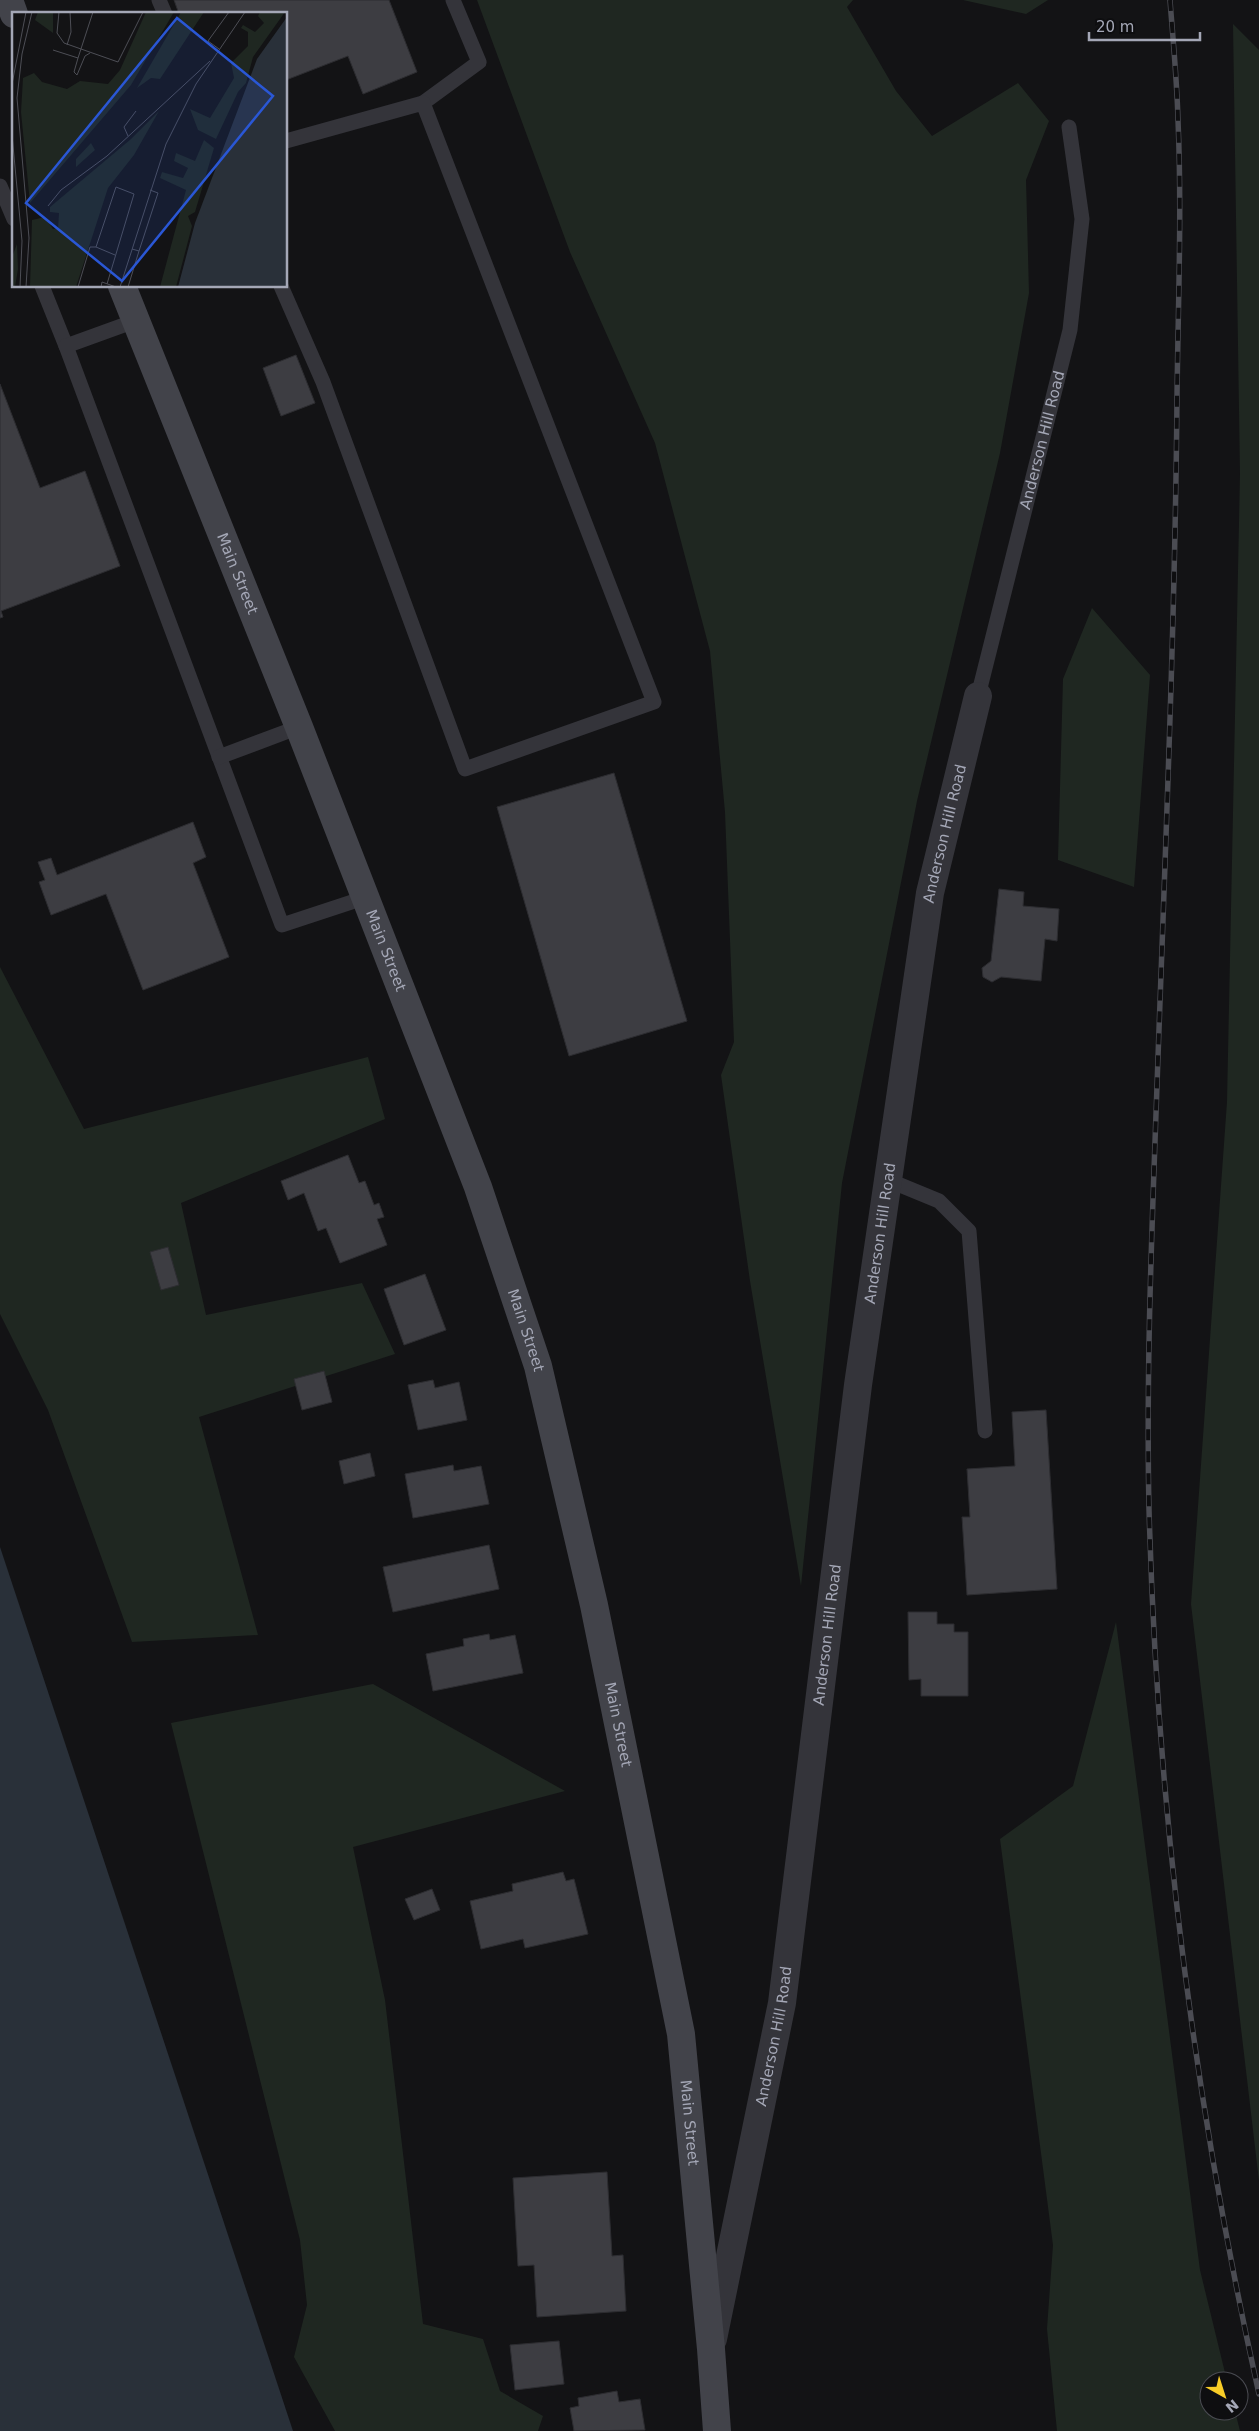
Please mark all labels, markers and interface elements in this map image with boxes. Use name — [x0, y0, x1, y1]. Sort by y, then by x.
scale bar — [1089, 10, 1200, 42]
inset map — [12, 12, 288, 288]
text: 20 m — [1096, 18, 1134, 36]
street label: Anderson Hill Road — [1016, 369, 1068, 511]
street label: Main Street — [213, 530, 262, 617]
street label: Anderson Hill Road — [920, 762, 970, 904]
street label: Main Street — [362, 907, 410, 994]
street label: Anderson Hill Road — [861, 1162, 899, 1305]
street label: Main Street — [504, 1287, 548, 1374]
street label: Anderson Hill Road — [810, 1563, 845, 1706]
street label: Main Street — [601, 1680, 636, 1769]
street label: Anderson Hill Road — [752, 1965, 795, 2108]
street label: Main Street — [676, 2079, 703, 2167]
north arrow — [1199, 2371, 1249, 2421]
text: N — [1223, 2396, 1242, 2416]

